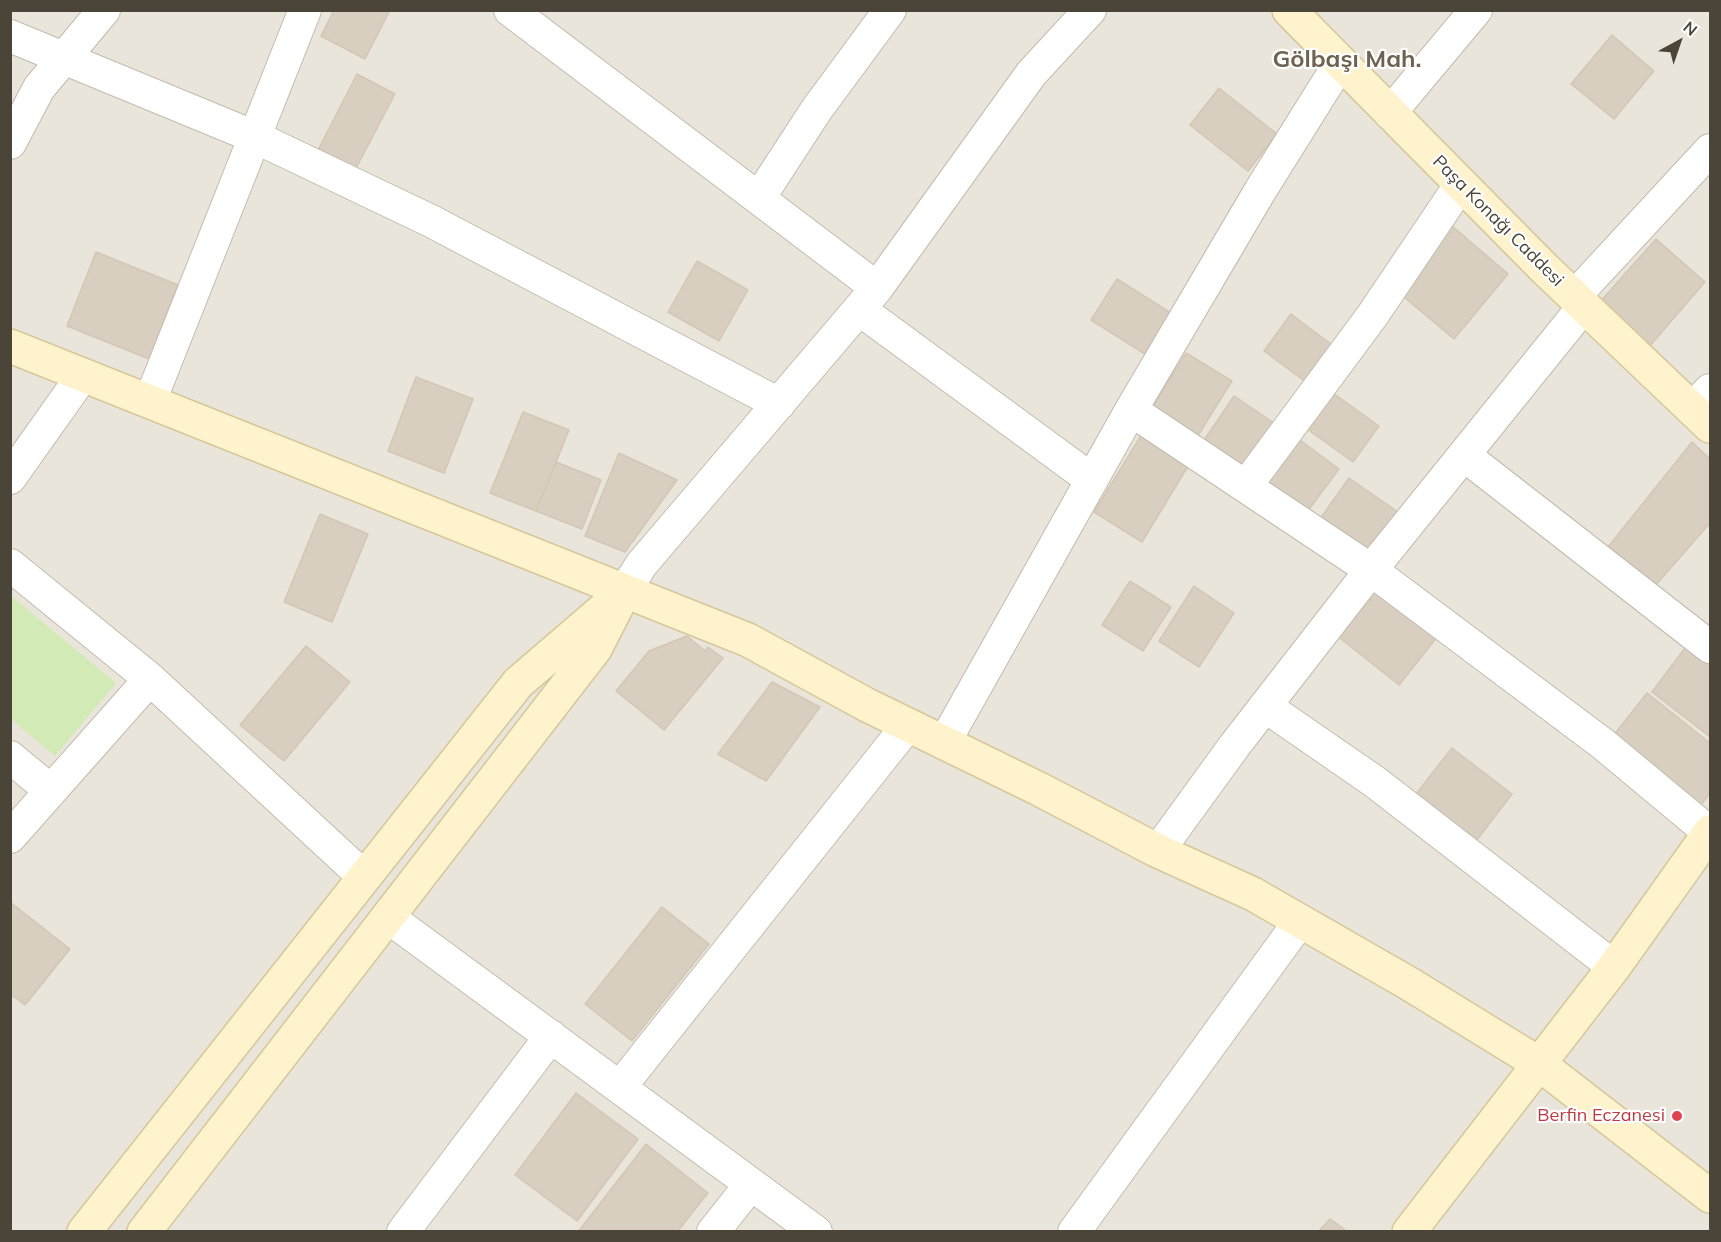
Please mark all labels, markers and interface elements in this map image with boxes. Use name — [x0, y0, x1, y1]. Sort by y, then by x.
north arrow — [1649, 12, 1709, 72]
text: N — [1680, 17, 1702, 40]
district label: Gölbaşı Mah. — [1272, 46, 1422, 74]
street label: Paşa Konağı Caddesi — [1428, 151, 1568, 291]
place label: Berfin Eczanesi — [1537, 1105, 1665, 1127]
marker: Berfin Eczanesi — [1670, 1109, 1684, 1123]

